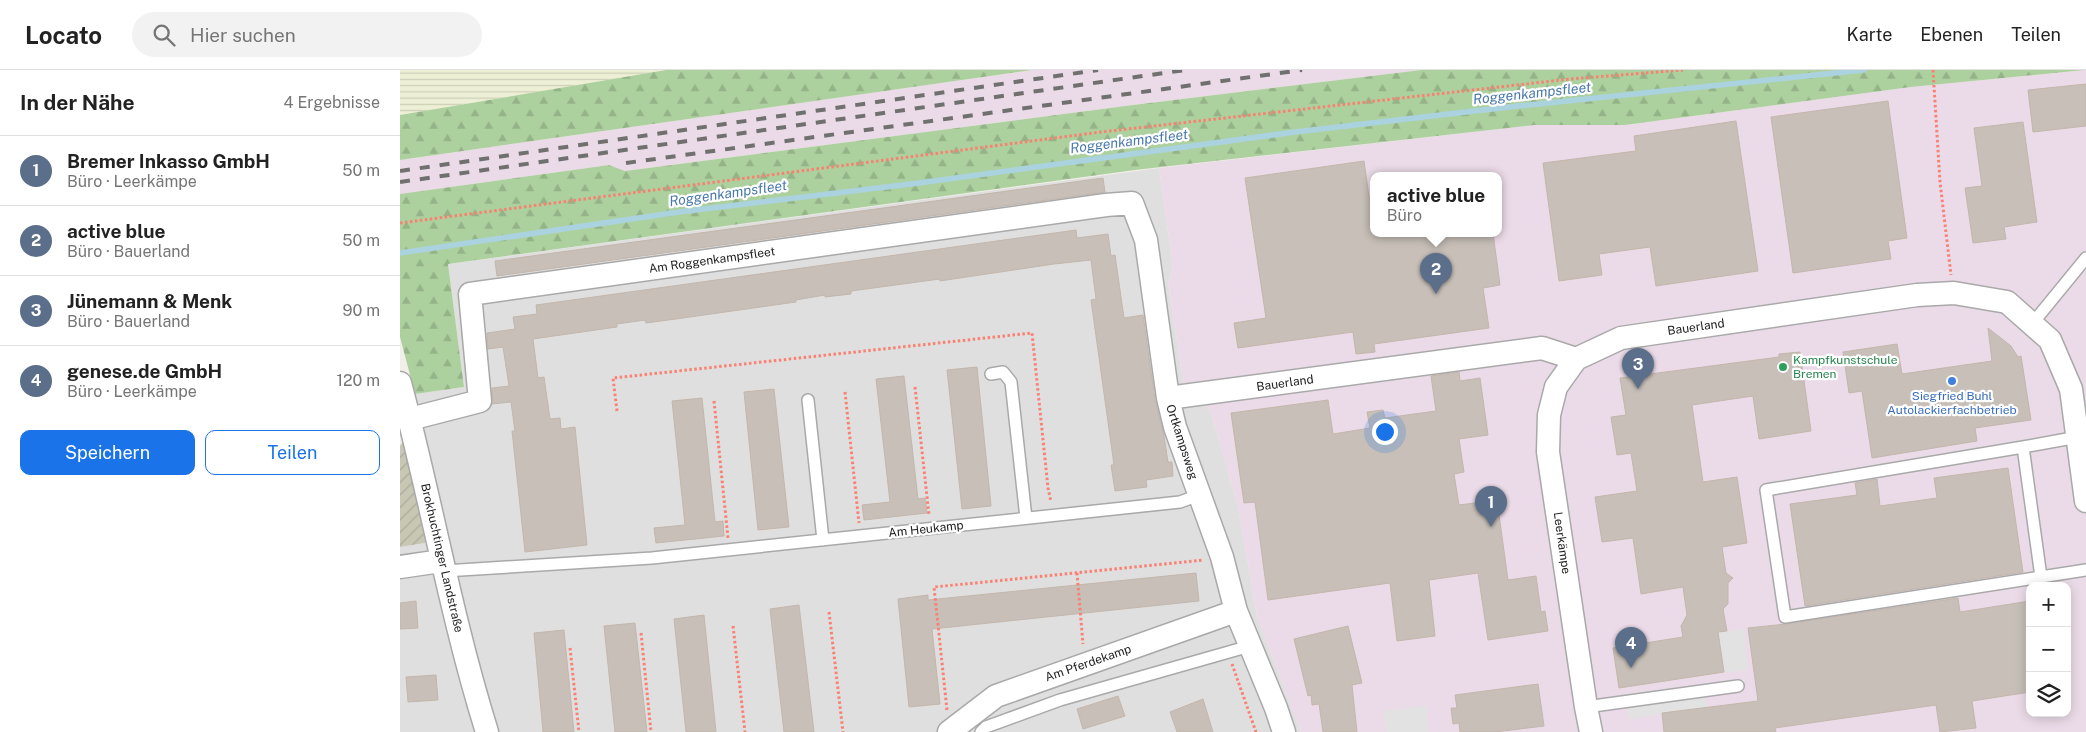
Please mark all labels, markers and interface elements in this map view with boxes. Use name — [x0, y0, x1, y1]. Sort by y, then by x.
search box — [132, 12, 482, 57]
text: Locato — [25, 21, 102, 49]
icon: search — [150, 21, 178, 49]
text: Hier suchen — [190, 24, 296, 46]
text: Karte — [1847, 24, 1892, 45]
text: Ebenen — [1920, 24, 1983, 45]
text: Teilen — [2011, 24, 2061, 45]
water label: Roggenkampsfleet — [1472, 79, 1592, 107]
text: In der Nähe — [20, 90, 135, 115]
text: 4 Ergebnisse — [284, 93, 380, 112]
water label: Roggenkampsfleet — [1069, 126, 1189, 156]
text: Bremer Inkasso GmbH — [67, 150, 270, 172]
text: 1 — [33, 161, 39, 180]
text: 50 m — [342, 161, 380, 180]
text: Büro · Leerkämpe — [67, 172, 197, 191]
popup — [1370, 172, 1502, 237]
water label: Roggenkampsfleet — [668, 177, 788, 209]
text: active blue — [1387, 184, 1485, 206]
text: Büro — [1387, 206, 1422, 225]
text: active blue — [67, 220, 166, 242]
text: 2 — [31, 231, 41, 250]
text: 50 m — [342, 231, 380, 250]
text: Büro · Bauerland — [67, 242, 190, 261]
street label: Am Roggenkampsfleet — [648, 244, 776, 276]
pin: 2 — [1420, 253, 1452, 294]
text: Jünemann & Menk — [67, 290, 232, 312]
text: 3 — [31, 301, 41, 320]
text: 90 m — [343, 301, 380, 320]
text: Büro · Bauerland — [67, 312, 190, 331]
street label: Bauerland — [1667, 316, 1725, 338]
pin: 3 — [1622, 348, 1654, 389]
place label: Kampfkunstschule Bremen — [1793, 353, 1898, 381]
text: genese.de GmbH — [67, 360, 222, 382]
marker: Kampfkunstschule Bremen — [1777, 361, 1789, 373]
text: 4 — [31, 371, 41, 390]
text: 120 m — [336, 371, 380, 390]
street label: Bauerland — [1256, 372, 1314, 394]
marker: Siegfried Buhl Autolackierfachbetrieb — [1946, 375, 1958, 387]
text: Büro · Leerkämpe — [67, 382, 197, 401]
place label: Siegfried Buhl Autolackierfachbetrieb — [1887, 389, 2017, 417]
street label: Ortkampsweg — [1163, 403, 1201, 481]
your location — [1372, 419, 1398, 445]
button: Speichern — [20, 430, 195, 475]
button: Teilen — [205, 430, 380, 475]
street label: Brokhuchtinger Landstraße — [418, 482, 466, 634]
pin: 1 — [1475, 486, 1507, 527]
street label: Leerkämpe — [1551, 511, 1573, 575]
street label: Am Heukamp — [888, 518, 964, 540]
map controls — [2026, 582, 2071, 717]
button: + — [2026, 582, 2071, 627]
pin: 4 — [1615, 627, 1647, 668]
button: − — [2026, 627, 2071, 672]
street label: Am Pferdekamp — [1043, 642, 1133, 684]
button: layers — [2026, 672, 2071, 717]

